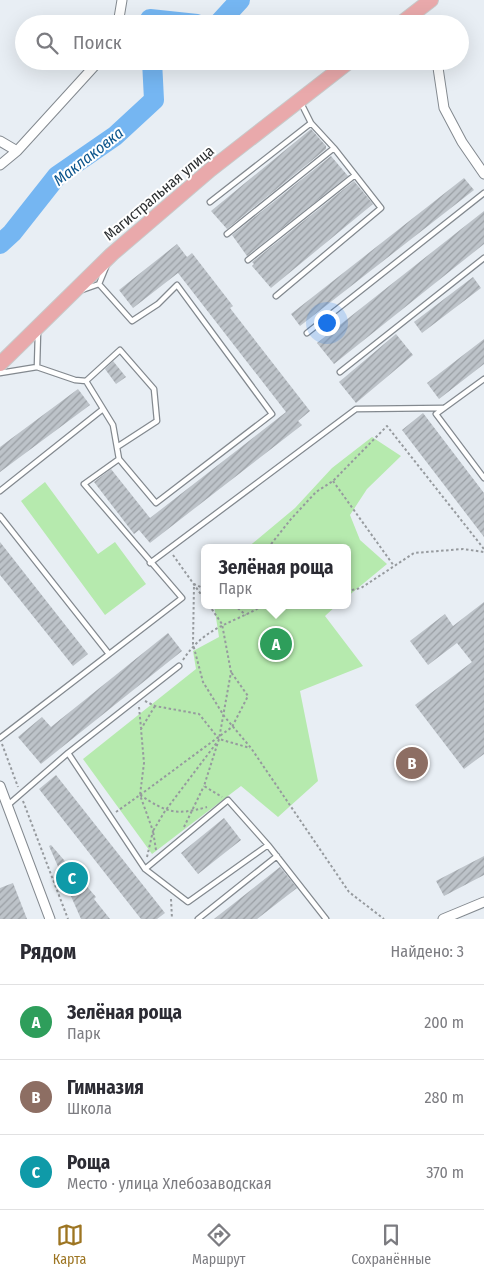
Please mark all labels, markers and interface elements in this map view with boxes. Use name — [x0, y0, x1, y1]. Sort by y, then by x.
search box — [15, 15, 469, 70]
icon: search — [33, 29, 61, 57]
text: Поиск — [73, 31, 122, 54]
water label: Маклаковка — [50, 123, 127, 190]
street label: Магистральная улица — [100, 142, 218, 244]
your location — [314, 310, 340, 336]
popup — [201, 544, 351, 609]
text: Зелёная роща — [219, 556, 333, 579]
text: Парк — [219, 579, 252, 598]
pin: A — [260, 625, 292, 663]
pin: B — [396, 744, 428, 782]
pin: C — [56, 859, 88, 897]
text: Рядом — [20, 939, 76, 965]
text: Найдено: 3 — [391, 942, 464, 961]
text: Зелёная роща — [67, 1001, 182, 1024]
text: A — [32, 1013, 40, 1032]
text: 200 m — [424, 1013, 464, 1032]
text: Парк — [67, 1024, 101, 1043]
text: Гимназия — [67, 1076, 144, 1099]
text: B — [32, 1088, 40, 1107]
text: 280 m — [425, 1088, 464, 1107]
text: Школа — [67, 1099, 112, 1118]
text: Роща — [67, 1151, 110, 1174]
text: C — [32, 1163, 40, 1182]
text: 370 m — [426, 1163, 464, 1182]
text: Место · улица Хлебозаводская — [67, 1174, 272, 1193]
tab: Карта — [53, 1221, 86, 1268]
tab: Маршрут — [192, 1221, 246, 1268]
tab: Сохранённые — [351, 1221, 431, 1268]

